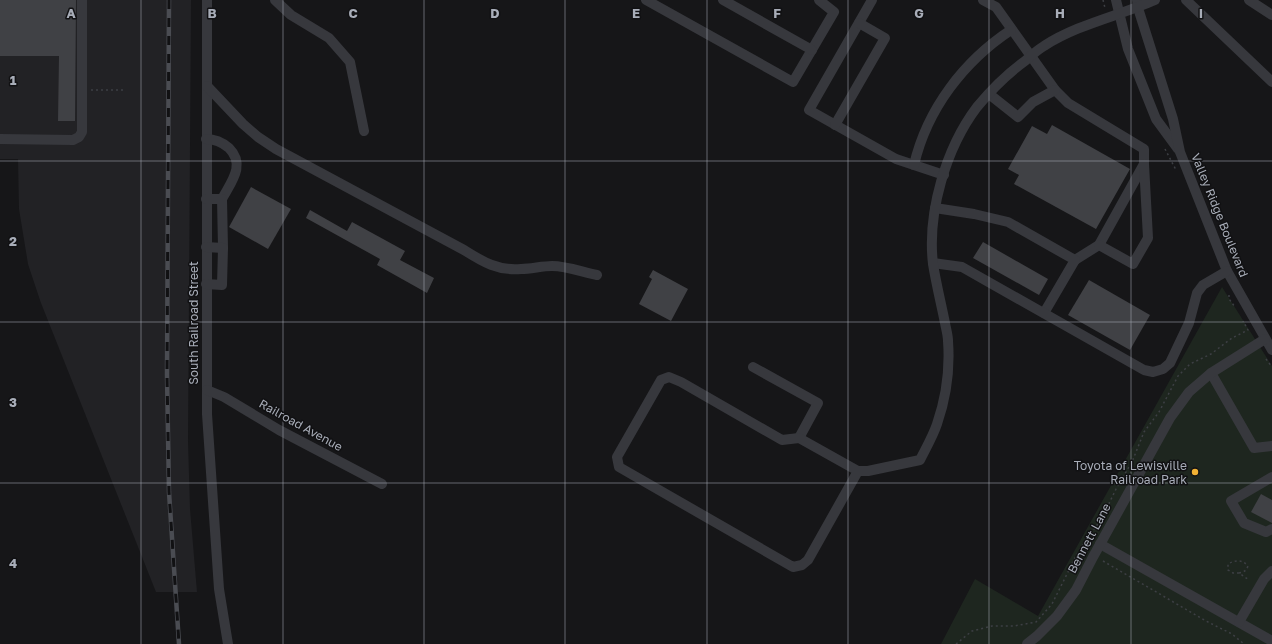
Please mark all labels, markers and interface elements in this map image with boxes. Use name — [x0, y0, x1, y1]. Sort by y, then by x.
text: A — [66, 5, 76, 21]
text: B — [207, 5, 217, 21]
text: C — [348, 5, 358, 21]
text: D — [490, 5, 500, 21]
text: E — [632, 5, 640, 21]
text: F — [773, 5, 781, 21]
text: G — [914, 5, 924, 21]
text: H — [1055, 5, 1065, 21]
text: I — [1199, 5, 1203, 21]
text: 1 — [10, 72, 17, 88]
street label: Valley Ridge Boulevard — [1188, 151, 1252, 279]
text: 2 — [9, 233, 17, 249]
street label: South Railroad Street — [186, 261, 201, 385]
text: 3 — [9, 394, 17, 410]
street label: Railroad Avenue — [257, 396, 345, 454]
place label: Toyota of Lewisville Railroad Park — [1074, 458, 1187, 487]
marker: Toyota of Lewisville Railroad Park — [1190, 467, 1200, 477]
street label: Bennett Lane — [1064, 500, 1114, 576]
text: 4 — [9, 555, 17, 571]

